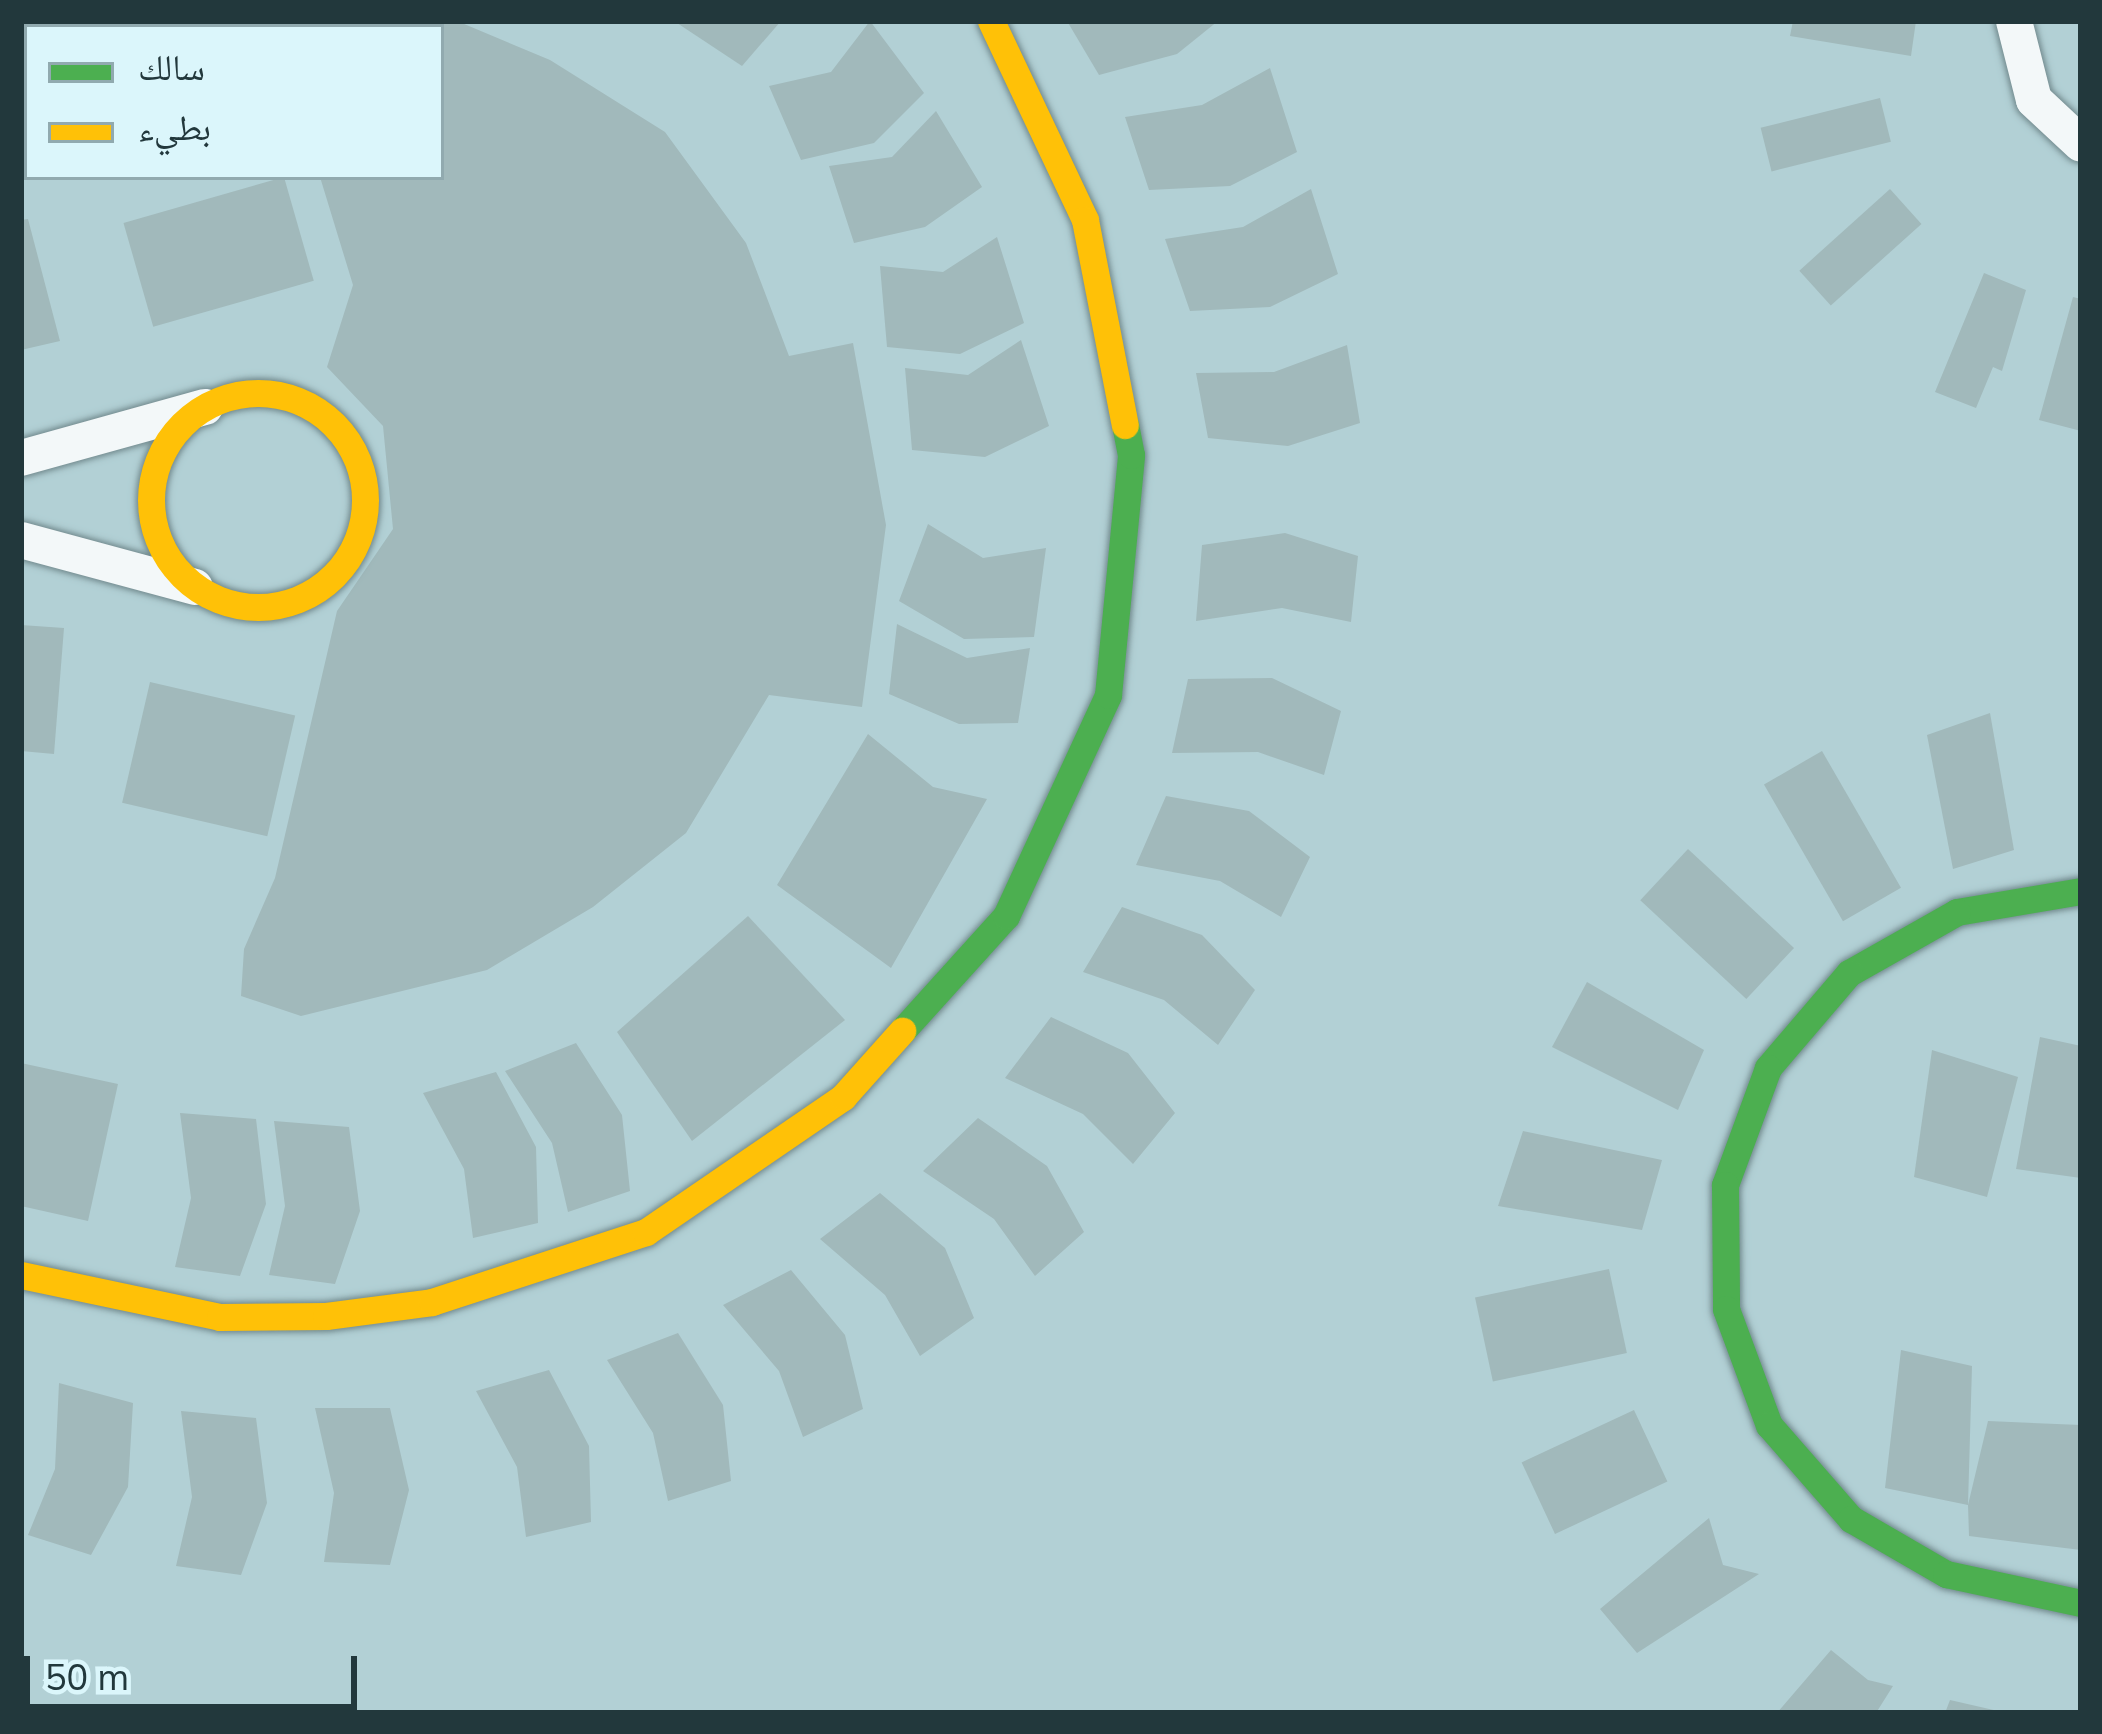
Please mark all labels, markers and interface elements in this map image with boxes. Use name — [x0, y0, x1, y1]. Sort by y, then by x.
legend — [24, 24, 444, 180]
text: سالك — [138, 44, 205, 89]
text: بطيء — [138, 104, 211, 149]
scale bar — [30, 1632, 363, 1706]
text: 50 m — [45, 1654, 129, 1699]

